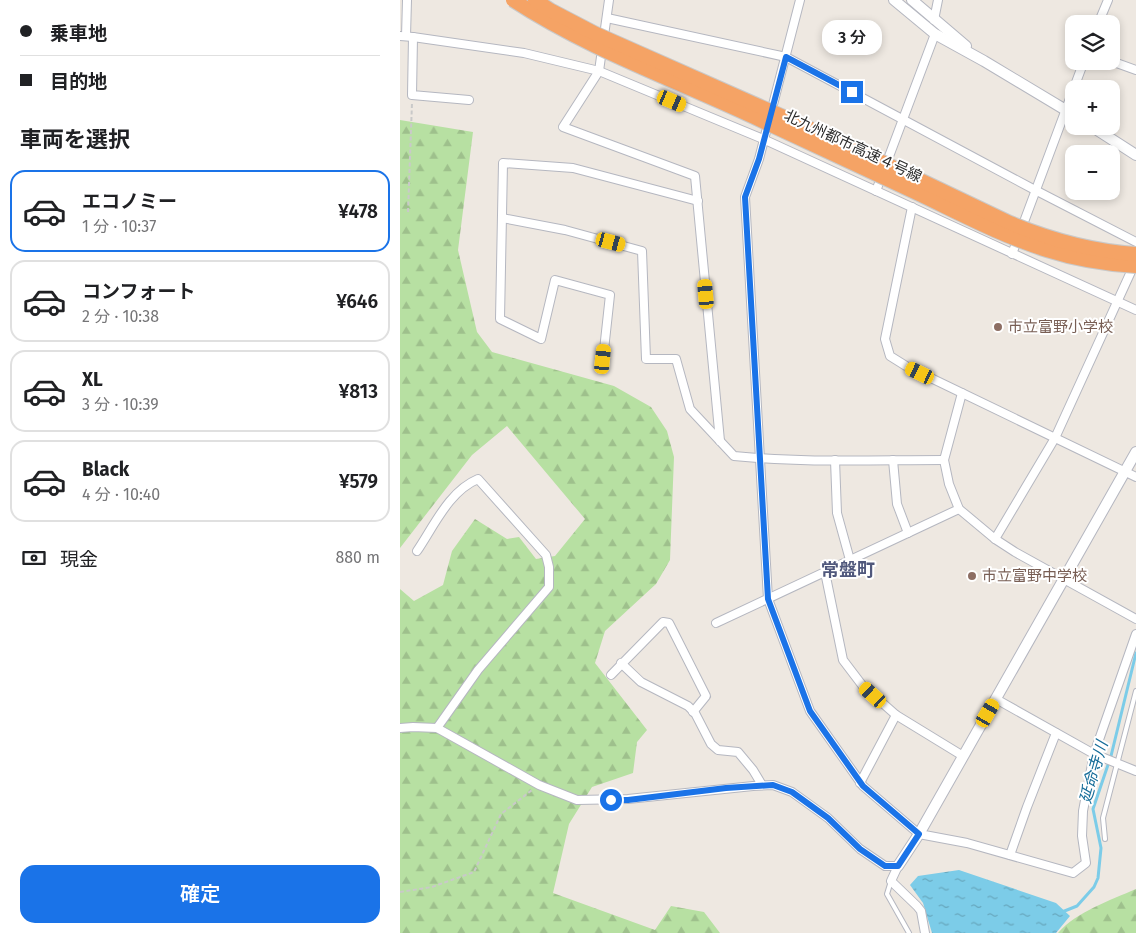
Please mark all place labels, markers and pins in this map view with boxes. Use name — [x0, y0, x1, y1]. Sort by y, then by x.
place label: 市立富野小学校 — [1008, 318, 1113, 336]
marker: 市立富野小学校 — [992, 321, 1004, 333]
place label: 市立富野中学校 — [982, 567, 1087, 585]
marker: 市立富野中学校 — [966, 570, 978, 582]

